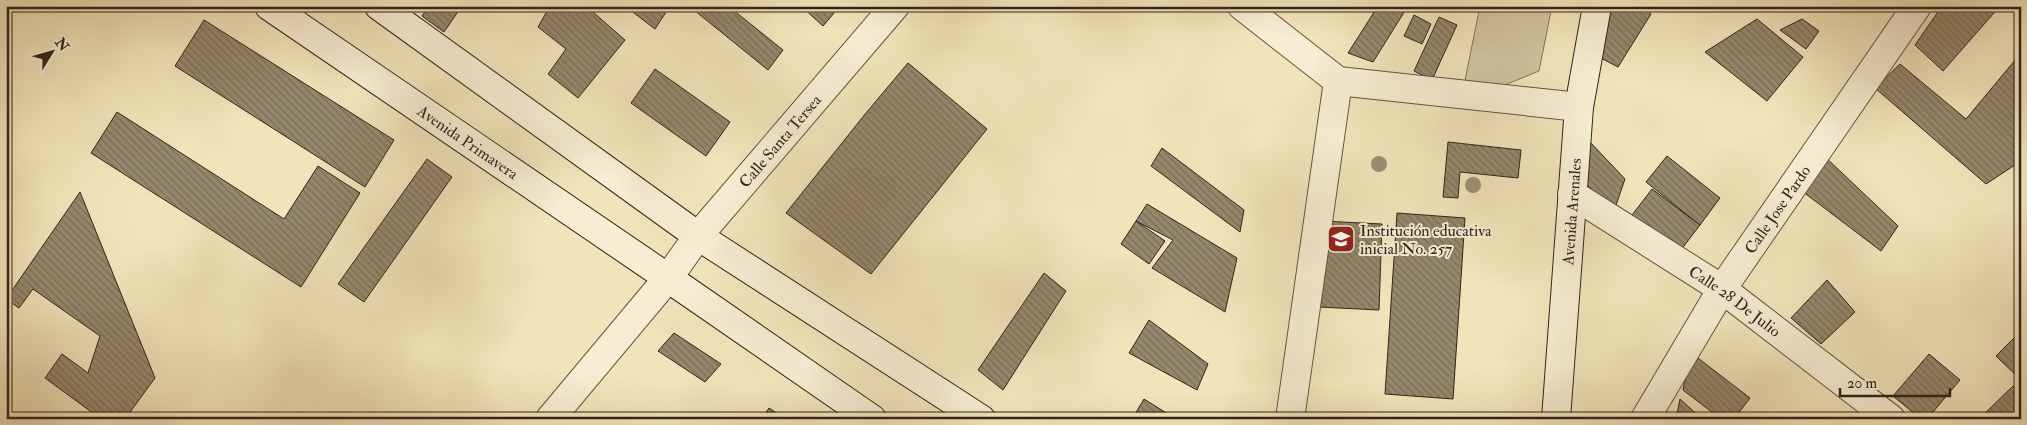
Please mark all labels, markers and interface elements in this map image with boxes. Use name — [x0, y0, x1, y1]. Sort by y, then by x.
north arrow — [28, 28, 78, 78]
text: N — [51, 34, 73, 55]
street label: Calle Santa Tersea — [735, 90, 826, 192]
street label: Avenida Primavera — [412, 101, 522, 184]
street label: Avenida Arenales — [1558, 157, 1586, 267]
street label: Calle Jose Pardo — [1740, 161, 1815, 258]
place label: Institución educativa inicial No. 257 — [1360, 221, 1492, 259]
school or university icon: Institución educativa inicial No. 257 — [1326, 224, 1356, 254]
street label: Calle 28 De Julio — [1685, 262, 1785, 342]
scale bar — [1840, 365, 1950, 397]
text: 20 m — [1847, 374, 1877, 393]

